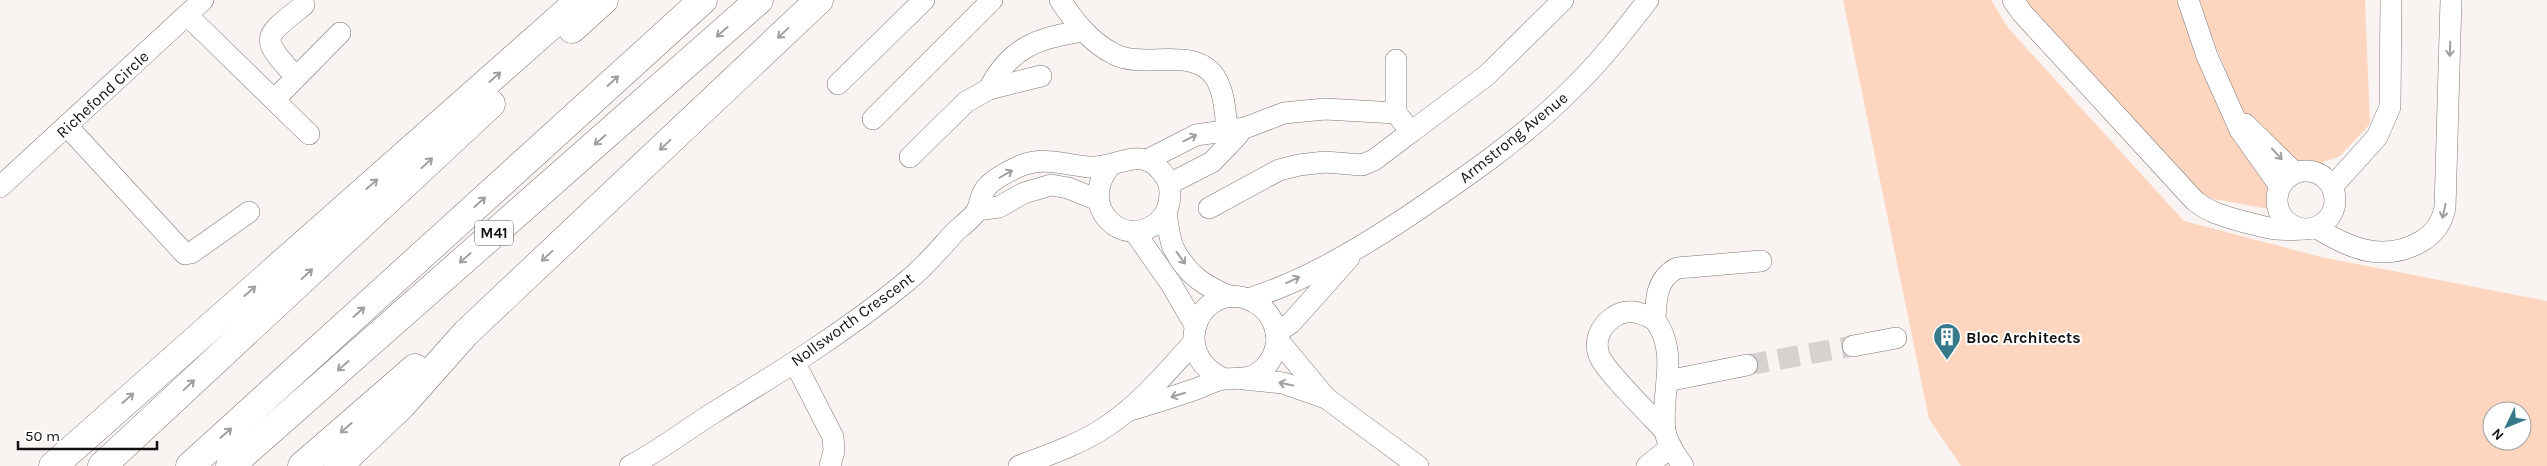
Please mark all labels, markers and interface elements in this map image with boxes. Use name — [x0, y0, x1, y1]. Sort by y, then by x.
one-way arrow — [716, 26, 729, 38]
one-way arrow — [777, 27, 790, 39]
one-way arrow — [2445, 40, 2455, 56]
street label: Richefond Circle — [52, 47, 152, 142]
one-way arrow — [488, 71, 501, 82]
one-way arrow — [606, 75, 619, 87]
street label: Armstrong Avenue — [1455, 88, 1571, 187]
one-way arrow — [1183, 133, 1198, 143]
one-way arrow — [594, 134, 607, 145]
one-way arrow — [659, 139, 671, 151]
one-way arrow — [2271, 147, 2283, 160]
one-way arrow — [420, 157, 433, 169]
one-way arrow — [998, 169, 1013, 179]
one-way arrow — [366, 178, 379, 190]
one-way arrow — [473, 196, 486, 208]
one-way arrow — [2439, 202, 2448, 218]
road number: M41 — [475, 220, 513, 246]
one-way arrow — [541, 250, 553, 262]
one-way arrow — [1176, 251, 1186, 265]
one-way arrow — [459, 253, 472, 264]
one-way arrow — [301, 268, 314, 280]
street label: Nollsworth Crescent — [787, 269, 917, 370]
one-way arrow — [1285, 275, 1300, 285]
one-way arrow — [244, 285, 257, 297]
one-way arrow — [353, 306, 366, 318]
building icon: Bloc Architects — [1932, 322, 1962, 361]
place label: Bloc Architects — [1966, 328, 2081, 347]
one-way arrow — [337, 360, 350, 372]
one-way arrow — [182, 379, 195, 391]
one-way arrow — [1279, 379, 1295, 389]
one-way arrow — [1171, 391, 1186, 400]
one-way arrow — [122, 393, 135, 404]
north arrow — [2482, 401, 2532, 451]
scale bar — [18, 418, 156, 450]
one-way arrow — [339, 423, 352, 434]
text: N — [2488, 425, 2508, 444]
text: 50 m — [25, 427, 60, 445]
one-way arrow — [220, 427, 233, 439]

